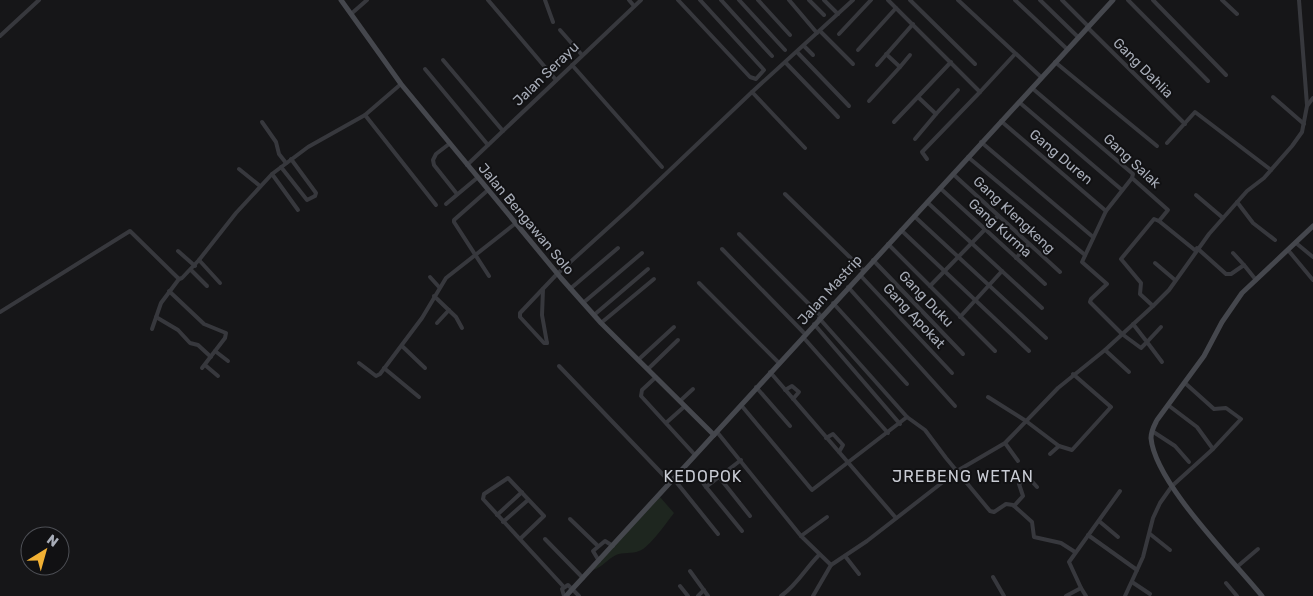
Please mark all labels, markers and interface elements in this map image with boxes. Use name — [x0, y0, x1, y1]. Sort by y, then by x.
street label: Gang Dahlia — [1109, 34, 1177, 102]
street label: Jalan Serayu — [509, 38, 583, 110]
street label: Gang Duren — [1026, 126, 1096, 188]
street label: Gang Salak — [1100, 130, 1165, 192]
street label: Jalan Bengawan Solo — [474, 160, 578, 278]
street label: Gang Klengkeng — [970, 173, 1058, 257]
street label: Gang Kurma — [965, 195, 1035, 261]
street label: Jalan Mastrip — [794, 252, 866, 328]
street label: Gang Duku — [895, 267, 957, 331]
street label: Gang Apokat — [879, 280, 949, 353]
district label: KEDOPOK — [664, 467, 742, 486]
district label: JREBENG WETAN — [892, 467, 1034, 486]
north arrow — [20, 526, 70, 576]
text: N — [43, 531, 62, 551]

